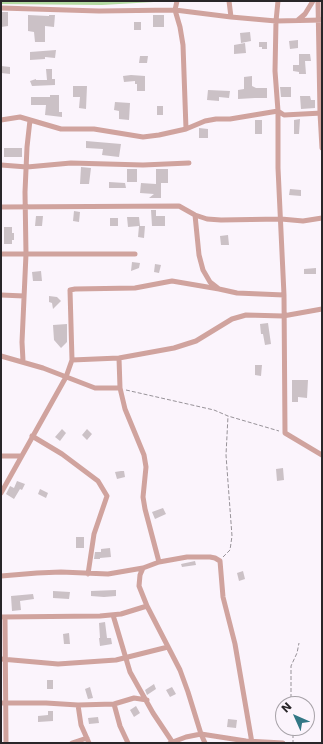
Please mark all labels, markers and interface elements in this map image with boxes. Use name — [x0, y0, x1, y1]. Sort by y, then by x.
north arrow — [275, 696, 315, 736]
text: N — [279, 700, 295, 716]

